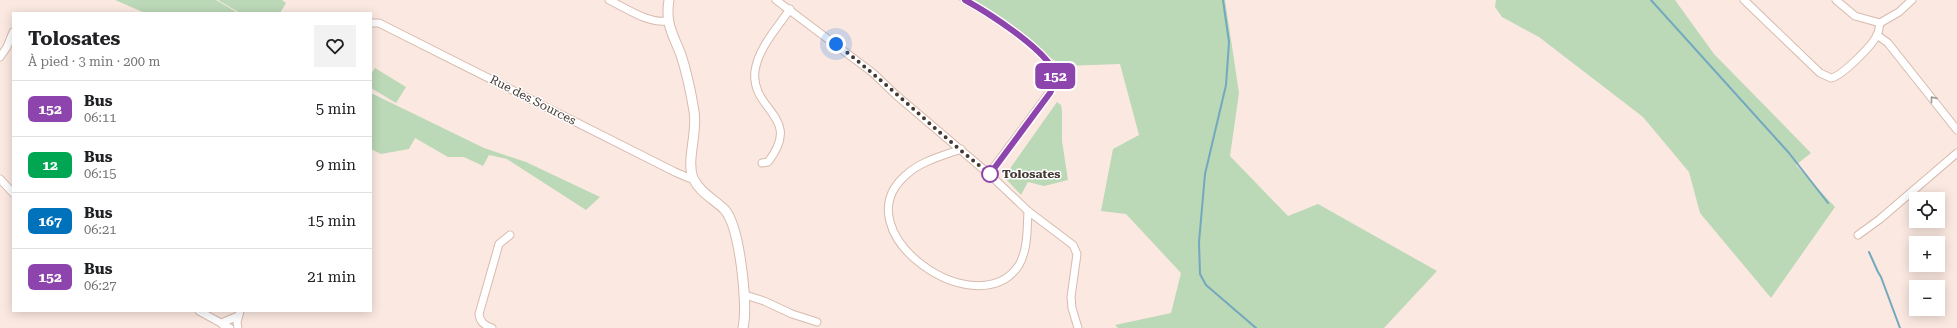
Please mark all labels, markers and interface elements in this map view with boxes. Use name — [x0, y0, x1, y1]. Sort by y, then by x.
button: heart — [314, 25, 356, 67]
text: Tolosates — [28, 27, 120, 50]
your location — [826, 34, 846, 54]
text: À pied · 3 min · 200 m — [28, 54, 160, 69]
line badge: 152 — [1032, 63, 1078, 89]
text: 152 — [1043, 68, 1067, 84]
street label: Rue des Sources — [488, 72, 579, 128]
text: Bus — [84, 92, 112, 110]
one-way arrow — [1930, 97, 1937, 104]
text: 5 min — [316, 100, 356, 118]
text: 152 — [38, 101, 62, 117]
text: 06:11 — [84, 110, 116, 125]
text: Bus — [84, 148, 112, 166]
text: 9 min — [316, 156, 356, 174]
text: 12 — [42, 157, 58, 173]
marker: Tolosates — [981, 165, 999, 183]
text: 06:15 — [84, 166, 116, 181]
place label: Tolosates — [1002, 167, 1060, 181]
map controls — [1909, 192, 1945, 316]
button: locate — [1909, 192, 1945, 228]
text: Bus — [84, 204, 112, 222]
text: 15 min — [307, 212, 356, 230]
text: 167 — [38, 213, 62, 229]
text: 06:21 — [84, 222, 116, 237]
button: + — [1909, 236, 1945, 272]
text: Bus — [84, 260, 112, 278]
text: 21 min — [307, 268, 356, 286]
text: 152 — [38, 269, 62, 285]
text: 06:27 — [84, 278, 116, 293]
button: − — [1909, 280, 1945, 316]

